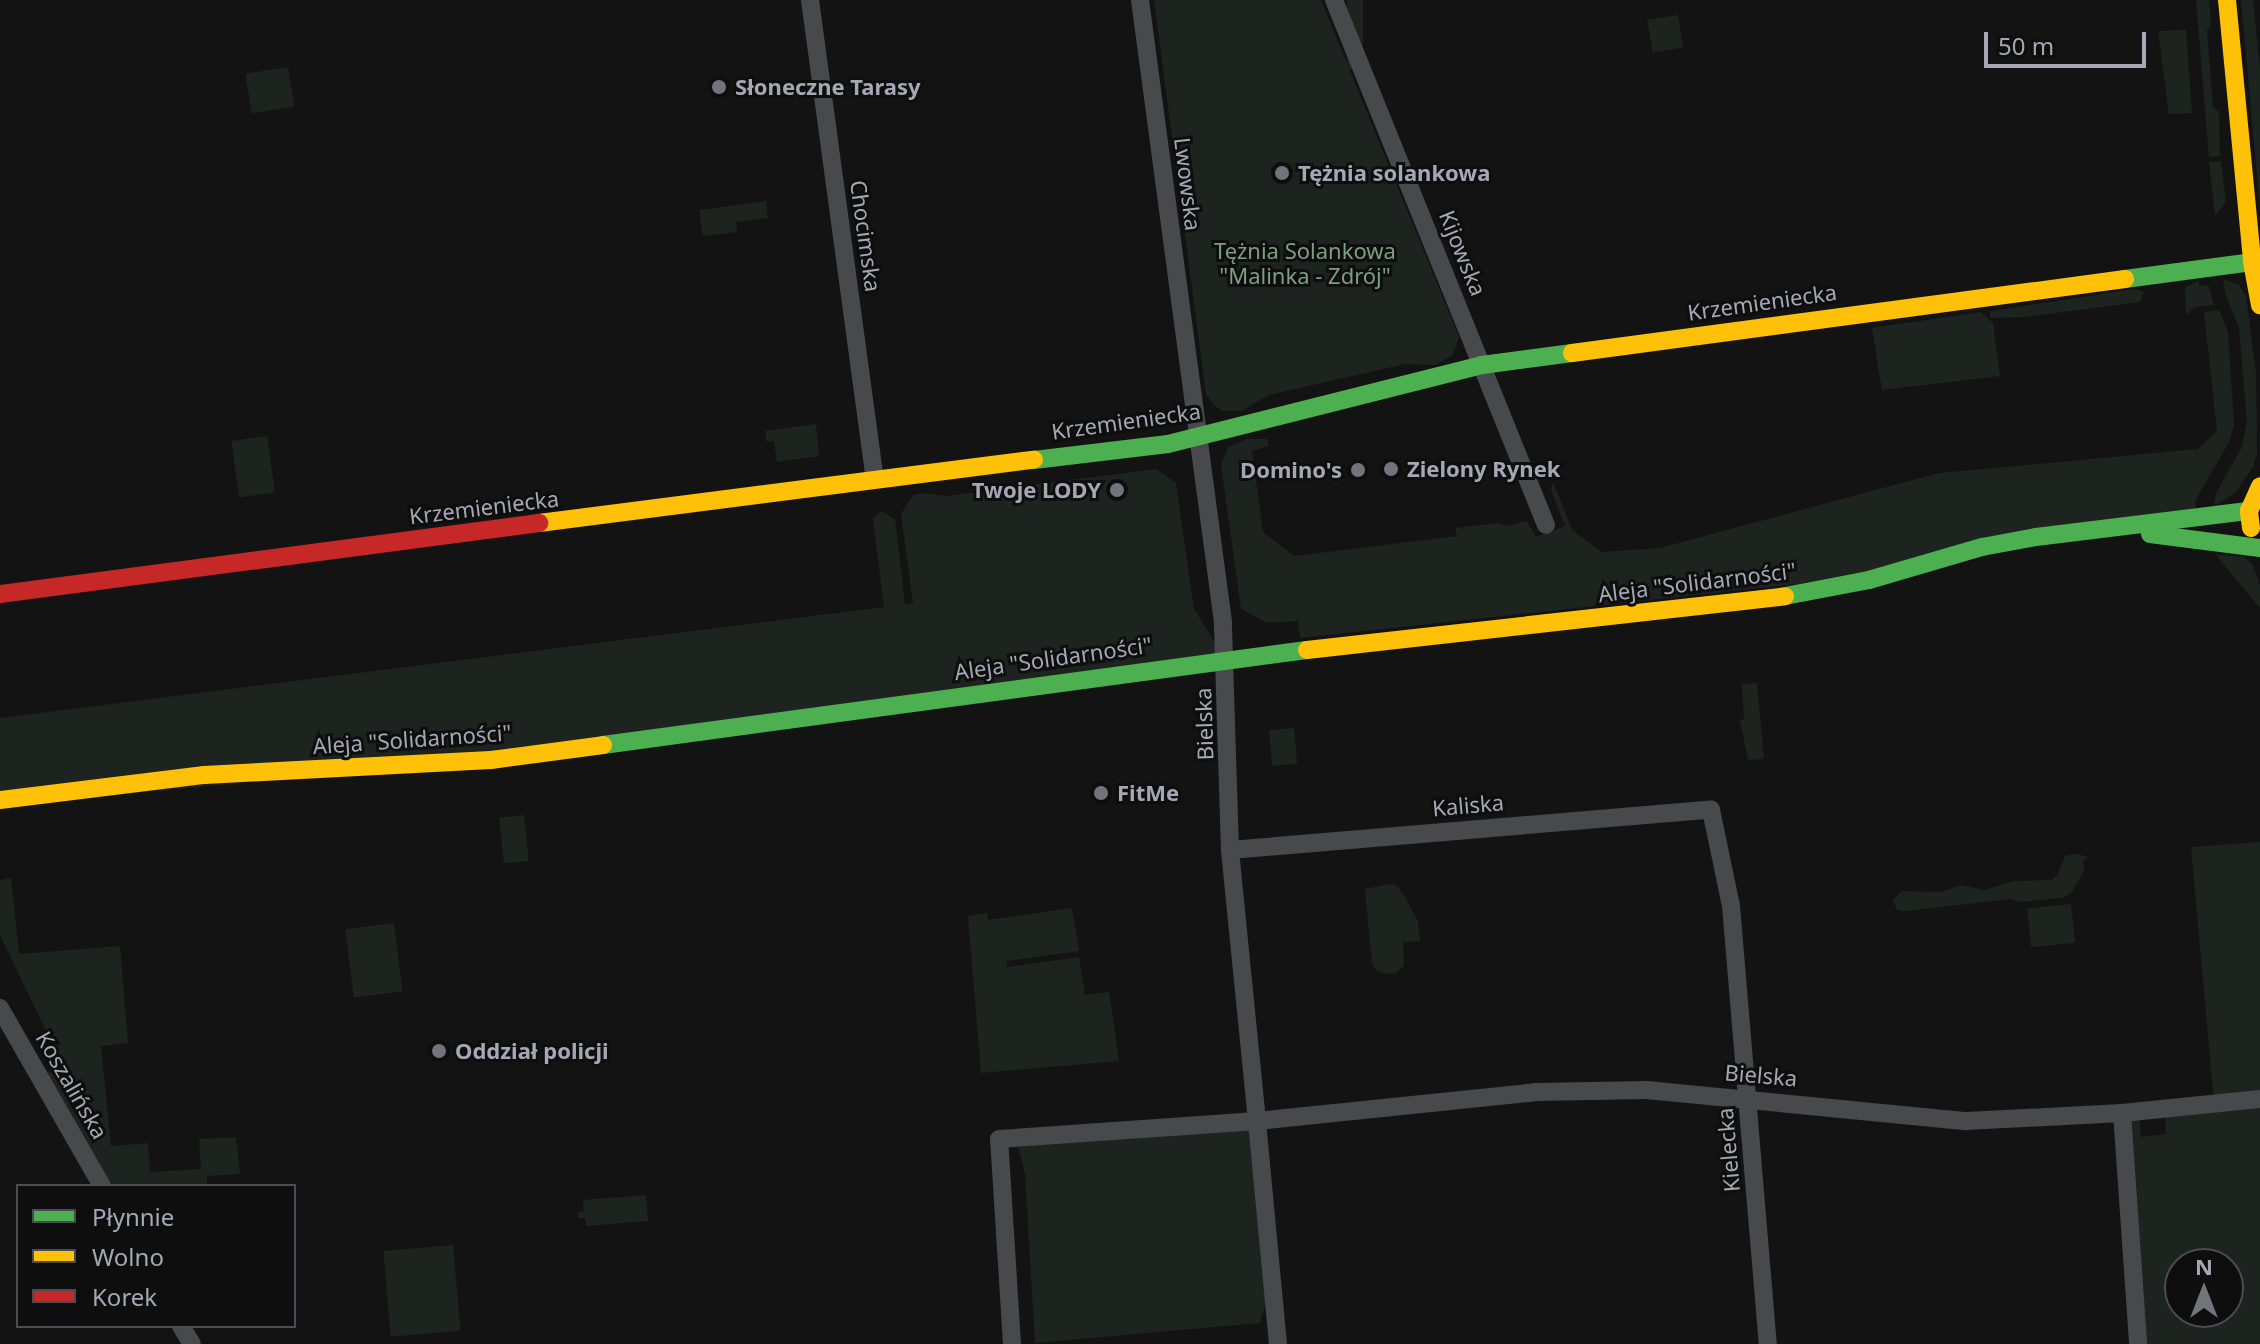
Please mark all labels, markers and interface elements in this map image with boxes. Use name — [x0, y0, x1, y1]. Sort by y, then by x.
scale bar — [1988, 16, 2150, 66]
text: 50 m — [1998, 29, 2054, 62]
place label: Słoneczne Tarasy — [735, 74, 921, 100]
marker: Słoneczne Tarasy — [710, 78, 728, 96]
street label: Lwowska — [1169, 136, 1207, 232]
place label: Tężnia solankowa — [1298, 160, 1490, 186]
marker: Tężnia solankowa — [1273, 164, 1291, 182]
street label: Chocimska — [845, 179, 887, 293]
street label: Kijowska — [1434, 206, 1492, 300]
park label: Tężnia Solankowa "Malinka - Zdrój" — [1214, 237, 1396, 288]
street label: Krzemieniecka — [1686, 278, 1838, 326]
street label: Krzemieniecka — [1050, 397, 1202, 445]
place label: Zielony Rynek — [1407, 456, 1560, 482]
place label: Domino's — [1240, 457, 1342, 483]
marker: Zielony Rynek — [1382, 460, 1400, 478]
marker: Domino's — [1349, 461, 1367, 479]
place label: Twoje LODY — [972, 477, 1101, 503]
marker: Twoje LODY — [1108, 481, 1126, 499]
street label: Krzemieniecka — [408, 485, 560, 529]
street label: Aleja "Solidarności" — [1597, 557, 1797, 607]
street label: Aleja "Solidarności" — [953, 631, 1153, 685]
street label: Bielska — [1190, 687, 1218, 761]
street label: Aleja "Solidarności" — [312, 719, 512, 759]
place label: FitMe — [1117, 780, 1179, 806]
marker: FitMe — [1092, 784, 1110, 802]
street label: Kaliska — [1431, 789, 1505, 821]
street label: Koszalińska — [31, 1027, 113, 1143]
place label: Oddział policji — [455, 1038, 609, 1064]
marker: Oddział policji — [430, 1042, 448, 1060]
street label: Bielska — [1724, 1059, 1798, 1091]
street label: Kielecka — [1711, 1107, 1745, 1193]
legend — [16, 1184, 296, 1328]
text: Płynnie — [92, 1200, 174, 1233]
text: Wolno — [92, 1240, 164, 1273]
north arrow — [2164, 1248, 2244, 1328]
text: N — [2195, 1251, 2213, 1281]
text: Korek — [92, 1280, 157, 1313]

